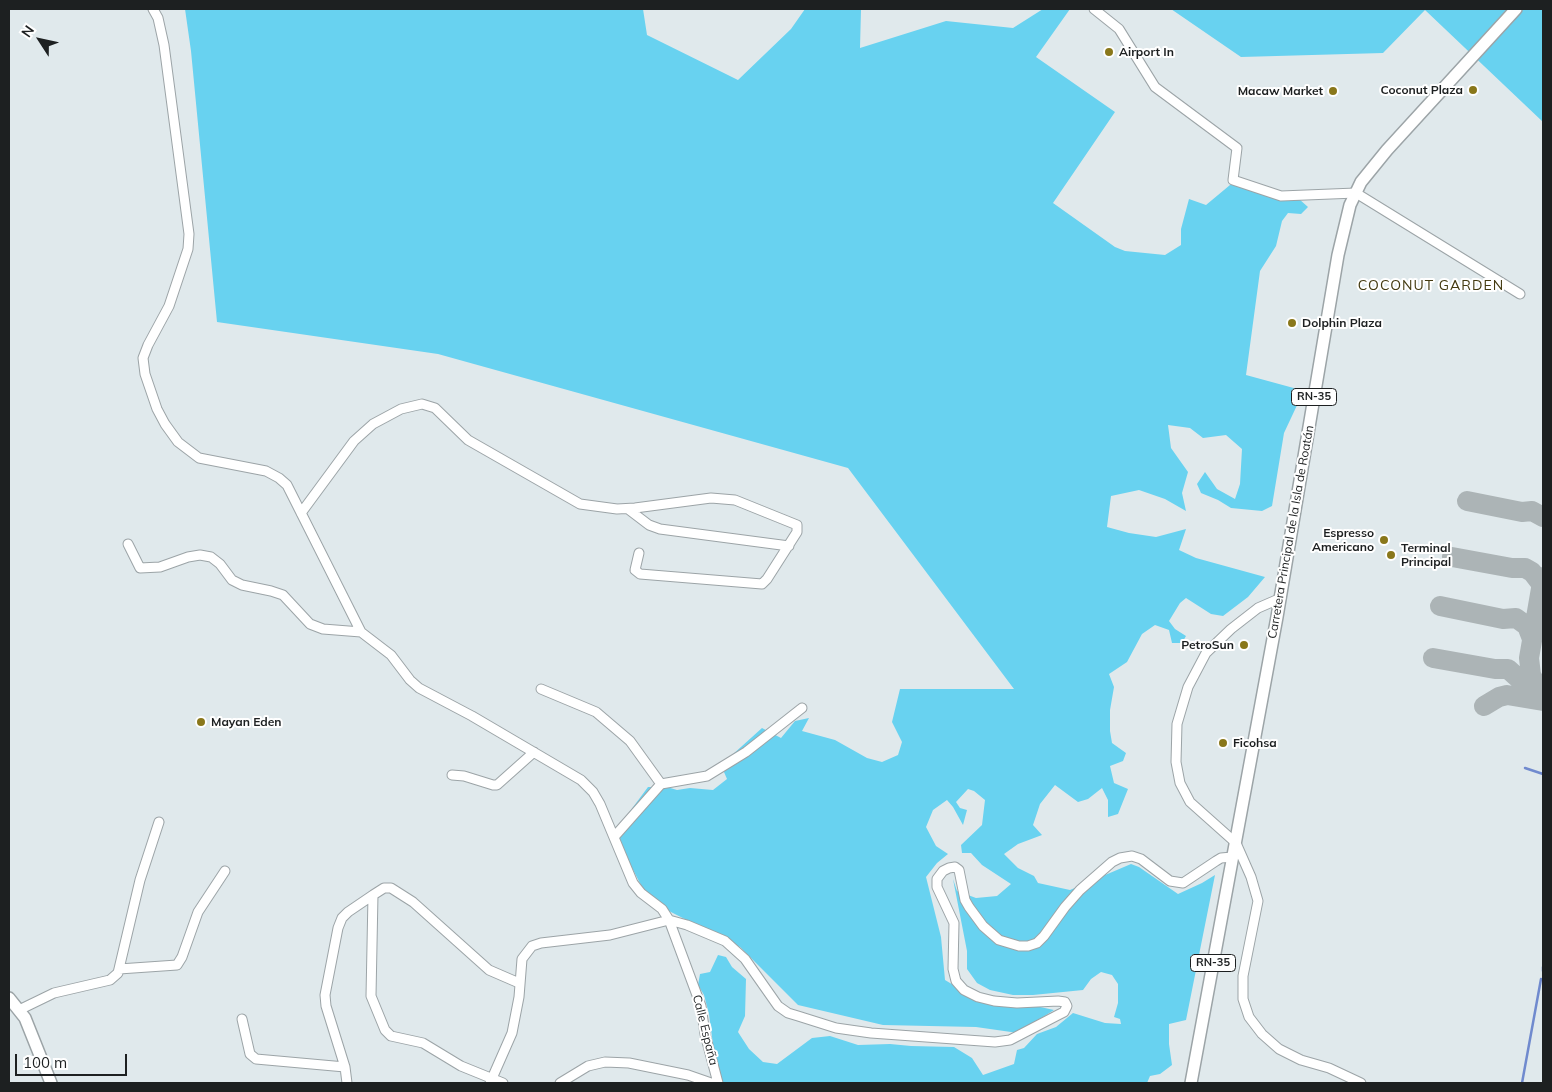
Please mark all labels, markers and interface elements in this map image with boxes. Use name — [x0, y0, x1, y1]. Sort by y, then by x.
north arrow — [15, 15, 65, 65]
text: N — [17, 22, 38, 41]
place label: Airport In — [1119, 45, 1174, 59]
marker: Airport In — [1103, 46, 1115, 58]
place label: Coconut Plaza — [1381, 83, 1463, 97]
place label: Macaw Market — [1238, 84, 1323, 98]
marker: Coconut Plaza — [1467, 84, 1479, 96]
marker: Macaw Market — [1327, 85, 1339, 97]
district label: COCONUT GARDEN — [1356, 278, 1506, 294]
place label: Dolphin Plaza — [1302, 316, 1382, 330]
marker: Dolphin Plaza — [1286, 317, 1298, 329]
road number: RN-35 — [1292, 388, 1336, 406]
street label: Carretera Principal de la Isla de Roatán — [1265, 424, 1317, 640]
place label: Espresso Americano — [1312, 526, 1374, 554]
marker: Espresso Americano — [1378, 534, 1390, 546]
place label: Terminal Principal — [1401, 541, 1451, 569]
marker: Terminal Principal — [1385, 549, 1397, 561]
place label: PetroSun — [1181, 638, 1234, 652]
marker: PetroSun — [1238, 639, 1250, 651]
place label: Mayan Eden — [211, 715, 282, 729]
marker: Mayan Eden — [195, 716, 207, 728]
place label: Ficohsa — [1233, 736, 1277, 750]
marker: Ficohsa — [1217, 737, 1229, 749]
road number: RN-35 — [1190, 954, 1236, 971]
street label: Calle España — [689, 993, 721, 1067]
scale bar — [18, 1044, 130, 1076]
text: 100 m — [23, 1053, 67, 1072]

